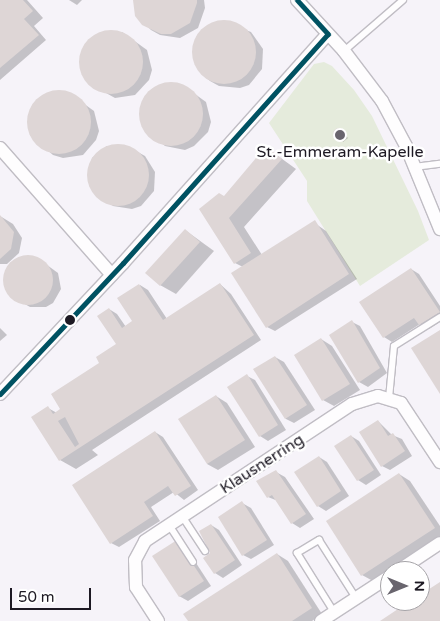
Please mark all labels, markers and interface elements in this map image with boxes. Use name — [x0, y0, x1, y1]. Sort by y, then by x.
marker: St.-Emmeram-Kapelle — [334, 129, 346, 141]
place label: St.-Emmeram-Kapelle — [256, 142, 424, 162]
unlabelled marker — [65, 315, 75, 325]
street label: Klausnerring — [217, 430, 307, 498]
north arrow — [380, 561, 430, 611]
scale bar — [12, 578, 94, 610]
text: N — [411, 580, 428, 592]
text: 50 m — [18, 588, 55, 606]

